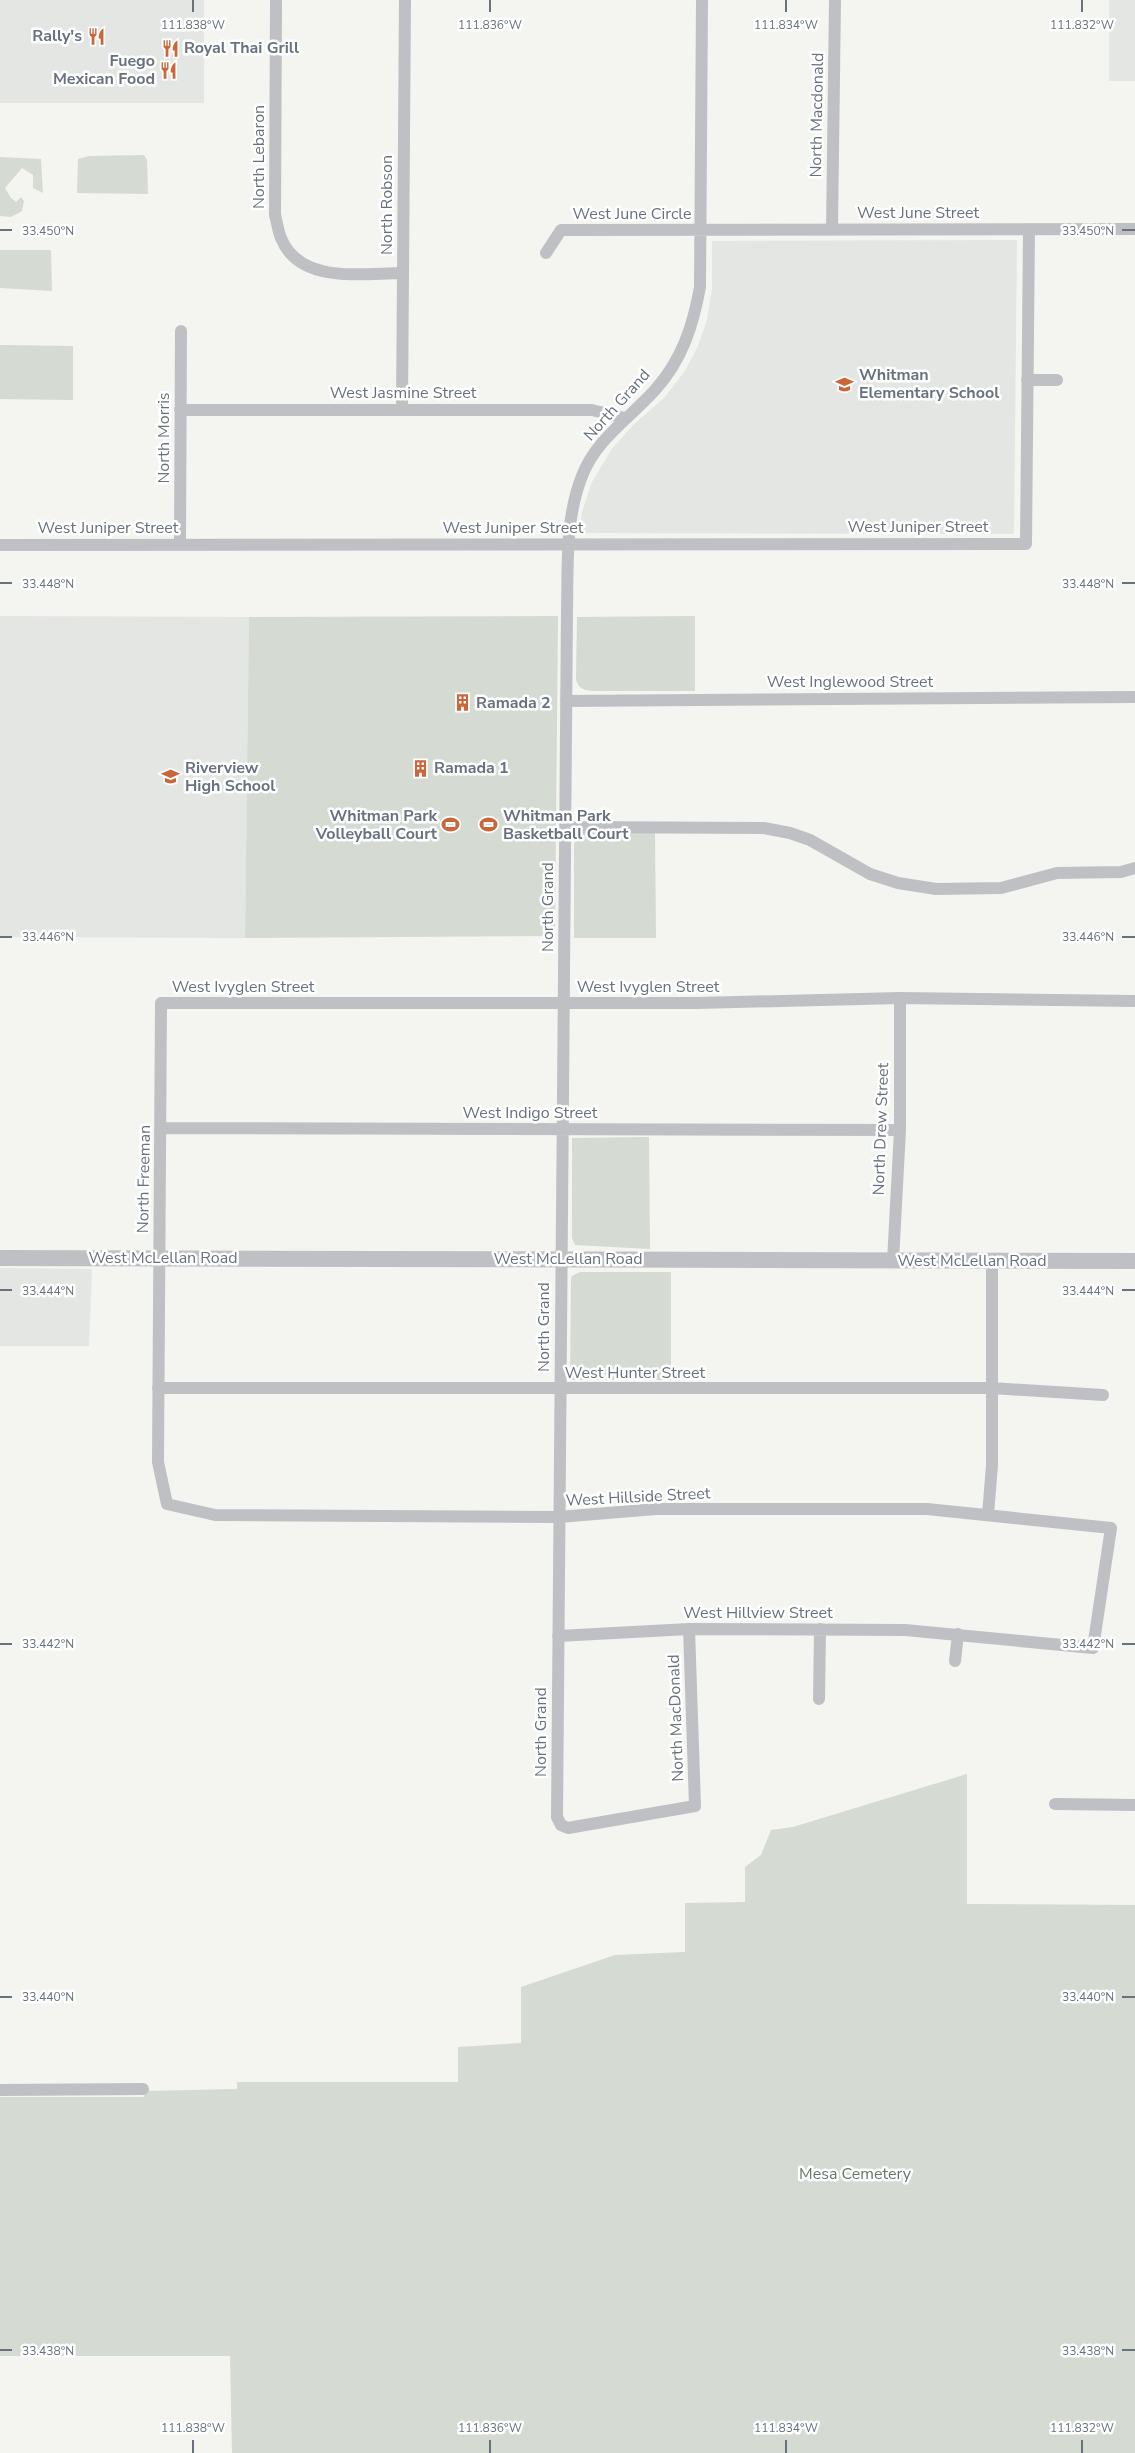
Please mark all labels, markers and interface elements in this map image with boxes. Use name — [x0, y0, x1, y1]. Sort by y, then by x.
text: 111.838°W — [161, 17, 225, 33]
text: 111.836°W — [458, 17, 522, 33]
text: 111.834°W — [754, 17, 818, 33]
text: 111.832°W — [1050, 17, 1114, 33]
place label: Rally's — [32, 25, 82, 47]
restaurant icon: Rally's — [86, 26, 106, 46]
place label: Royal Thai Grill — [184, 37, 299, 59]
restaurant icon: Royal Thai Grill — [160, 38, 180, 58]
place label: Fuego Mexican Food — [53, 50, 155, 90]
street label: North Macdonald — [805, 52, 829, 178]
restaurant icon: Fuego Mexican Food — [159, 60, 179, 80]
street label: North Lebaron — [248, 105, 270, 209]
street label: North Robson — [376, 155, 398, 255]
street label: West June Street — [857, 202, 979, 224]
street label: West June Circle — [572, 203, 692, 225]
text: 33.450°N — [22, 223, 74, 239]
text: 33.450°N — [1062, 223, 1114, 239]
street label: North Grand — [579, 364, 655, 446]
place label: Whitman Elementary School — [859, 364, 999, 404]
school or university icon: Whitman Elementary School — [835, 374, 855, 394]
street label: West Jasmine Street — [330, 382, 477, 404]
street label: North Morris — [153, 392, 175, 484]
street label: West Juniper Street — [848, 516, 989, 538]
street label: West Juniper Street — [38, 517, 179, 539]
street label: West Juniper Street — [443, 517, 584, 539]
text: 33.448°N — [22, 576, 74, 592]
text: 33.448°N — [1062, 576, 1114, 592]
street label: West Inglewood Street — [767, 671, 934, 693]
place label: Ramada 2 — [476, 692, 551, 714]
building icon: Ramada 2 — [452, 693, 472, 713]
place label: Riverview High School — [185, 757, 275, 797]
place label: Ramada 1 — [434, 757, 509, 779]
building icon: Ramada 1 — [410, 758, 430, 778]
school or university icon: Riverview High School — [161, 767, 181, 787]
place label: Whitman Park Volleyball Court — [315, 805, 438, 845]
place label: Whitman Park Basketball Court — [503, 805, 629, 845]
sports icon: Whitman Park Volleyball Court — [441, 815, 461, 835]
sports icon: Whitman Park Basketball Court — [479, 815, 499, 835]
street label: North Grand — [537, 862, 559, 952]
text: 33.446°N — [22, 929, 74, 945]
text: 33.446°N — [1062, 929, 1114, 945]
street label: West Ivyglen Street — [172, 976, 315, 998]
street label: West Ivyglen Street — [577, 976, 720, 998]
street label: North Drew Street — [868, 1062, 894, 1196]
street label: West Indigo Street — [463, 1102, 598, 1124]
street label: North Freeman — [132, 1125, 156, 1233]
street label: West McLellan Road — [88, 1247, 238, 1269]
street label: West McLellan Road — [493, 1248, 643, 1270]
street label: West McLellan Road — [897, 1250, 1047, 1272]
street label: North Grand — [533, 1282, 555, 1372]
text: 33.444°N — [22, 1283, 74, 1299]
text: 33.444°N — [1062, 1283, 1114, 1299]
street label: West Hunter Street — [565, 1362, 706, 1384]
street label: West Hillside Street — [565, 1482, 711, 1512]
street label: West Hillview Street — [683, 1602, 833, 1624]
text: 33.442°N — [22, 1636, 74, 1652]
text: 33.442°N — [1062, 1636, 1114, 1652]
street label: North MacDonald — [663, 1654, 689, 1782]
street label: North Grand — [530, 1687, 552, 1777]
text: 33.440°N — [22, 1989, 74, 2005]
text: 33.440°N — [1062, 1989, 1114, 2005]
park label: Mesa Cemetery — [799, 2163, 912, 2185]
text: 33.438°N — [22, 2343, 74, 2359]
text: 33.438°N — [1062, 2343, 1114, 2359]
text: 111.838°W — [161, 2420, 225, 2436]
text: 111.836°W — [458, 2420, 522, 2436]
text: 111.834°W — [754, 2420, 818, 2436]
text: 111.832°W — [1050, 2420, 1114, 2436]

